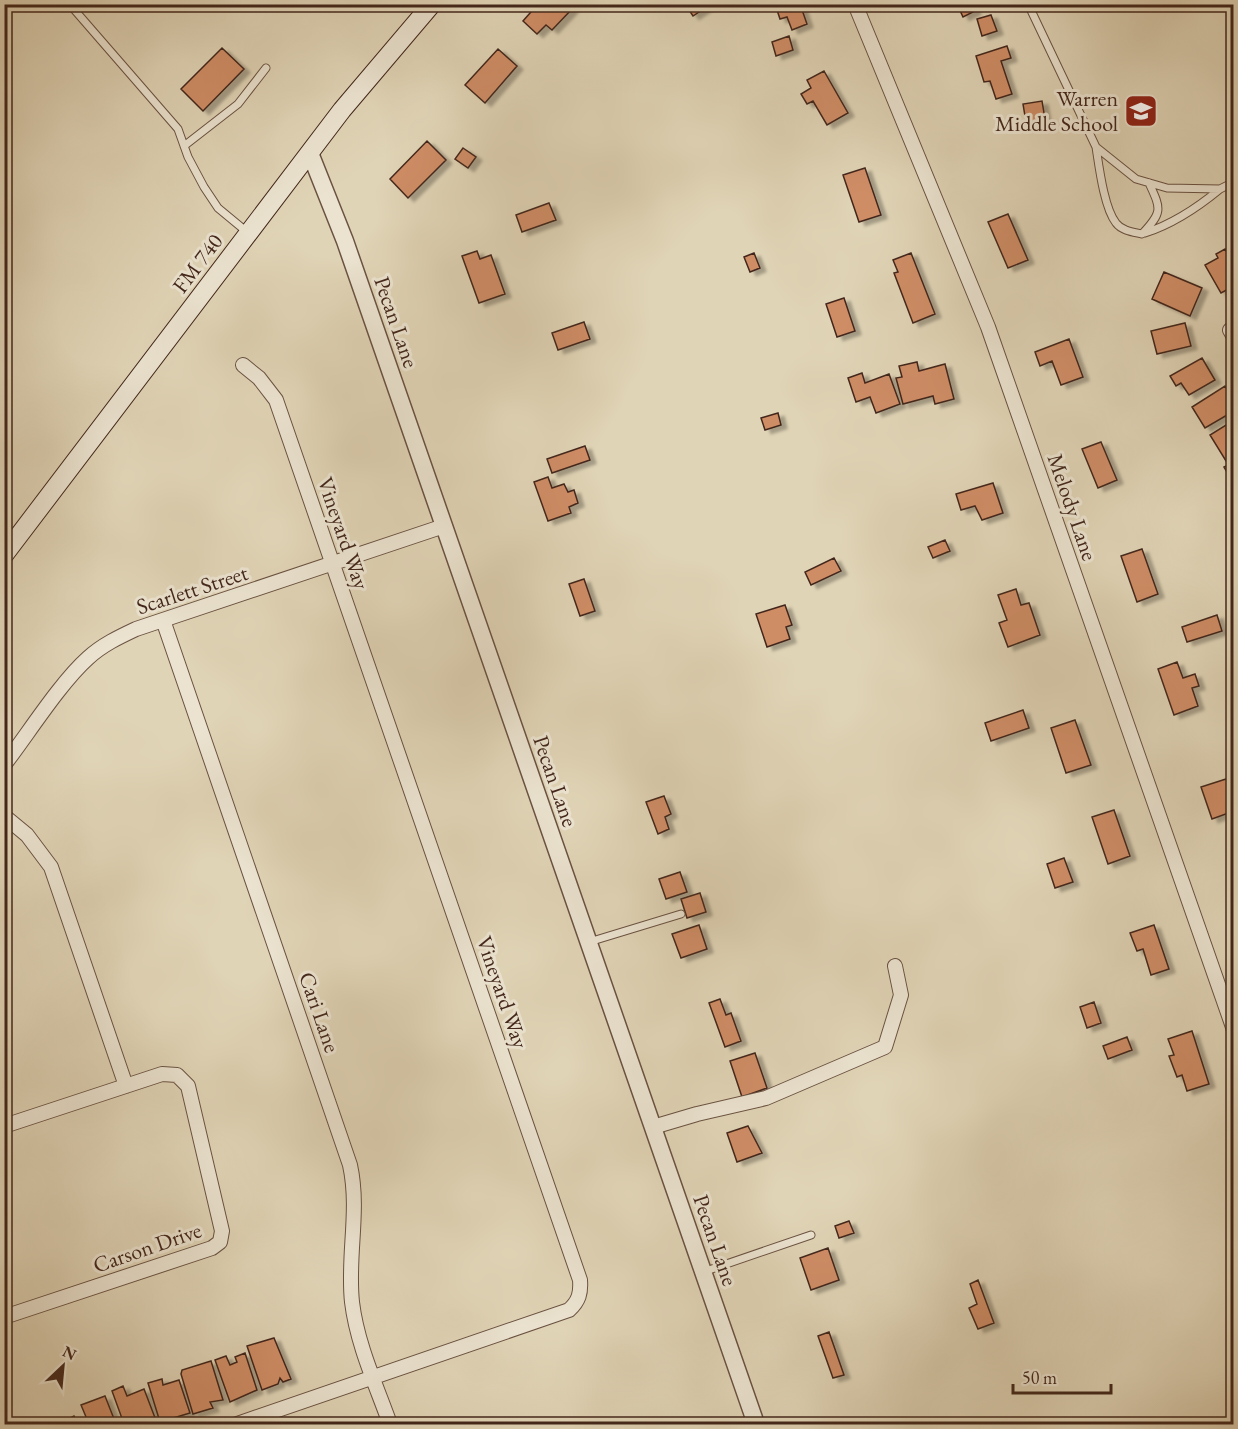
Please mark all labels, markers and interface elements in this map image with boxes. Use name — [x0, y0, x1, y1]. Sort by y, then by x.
place label: Warren Middle School — [995, 84, 1118, 138]
school or university icon: Warren Middle School — [1123, 93, 1159, 129]
street label: FM 740 — [166, 227, 229, 299]
street label: Pecan Lane — [367, 273, 426, 372]
street label: Melody Lane — [1041, 450, 1104, 565]
street label: Vineyard Way — [311, 473, 376, 594]
street label: Scarlett Street — [133, 558, 252, 621]
street label: Pecan Lane — [526, 732, 585, 831]
street label: Vineyard Way — [470, 932, 535, 1053]
street label: Cari Lane — [292, 968, 347, 1057]
street label: Pecan Lane — [686, 1191, 745, 1290]
street label: Carson Drive — [89, 1215, 206, 1280]
north arrow — [33, 1336, 93, 1396]
text: N — [59, 1341, 80, 1365]
scale bar — [1013, 1357, 1110, 1395]
text: 50 m — [1022, 1366, 1057, 1389]

